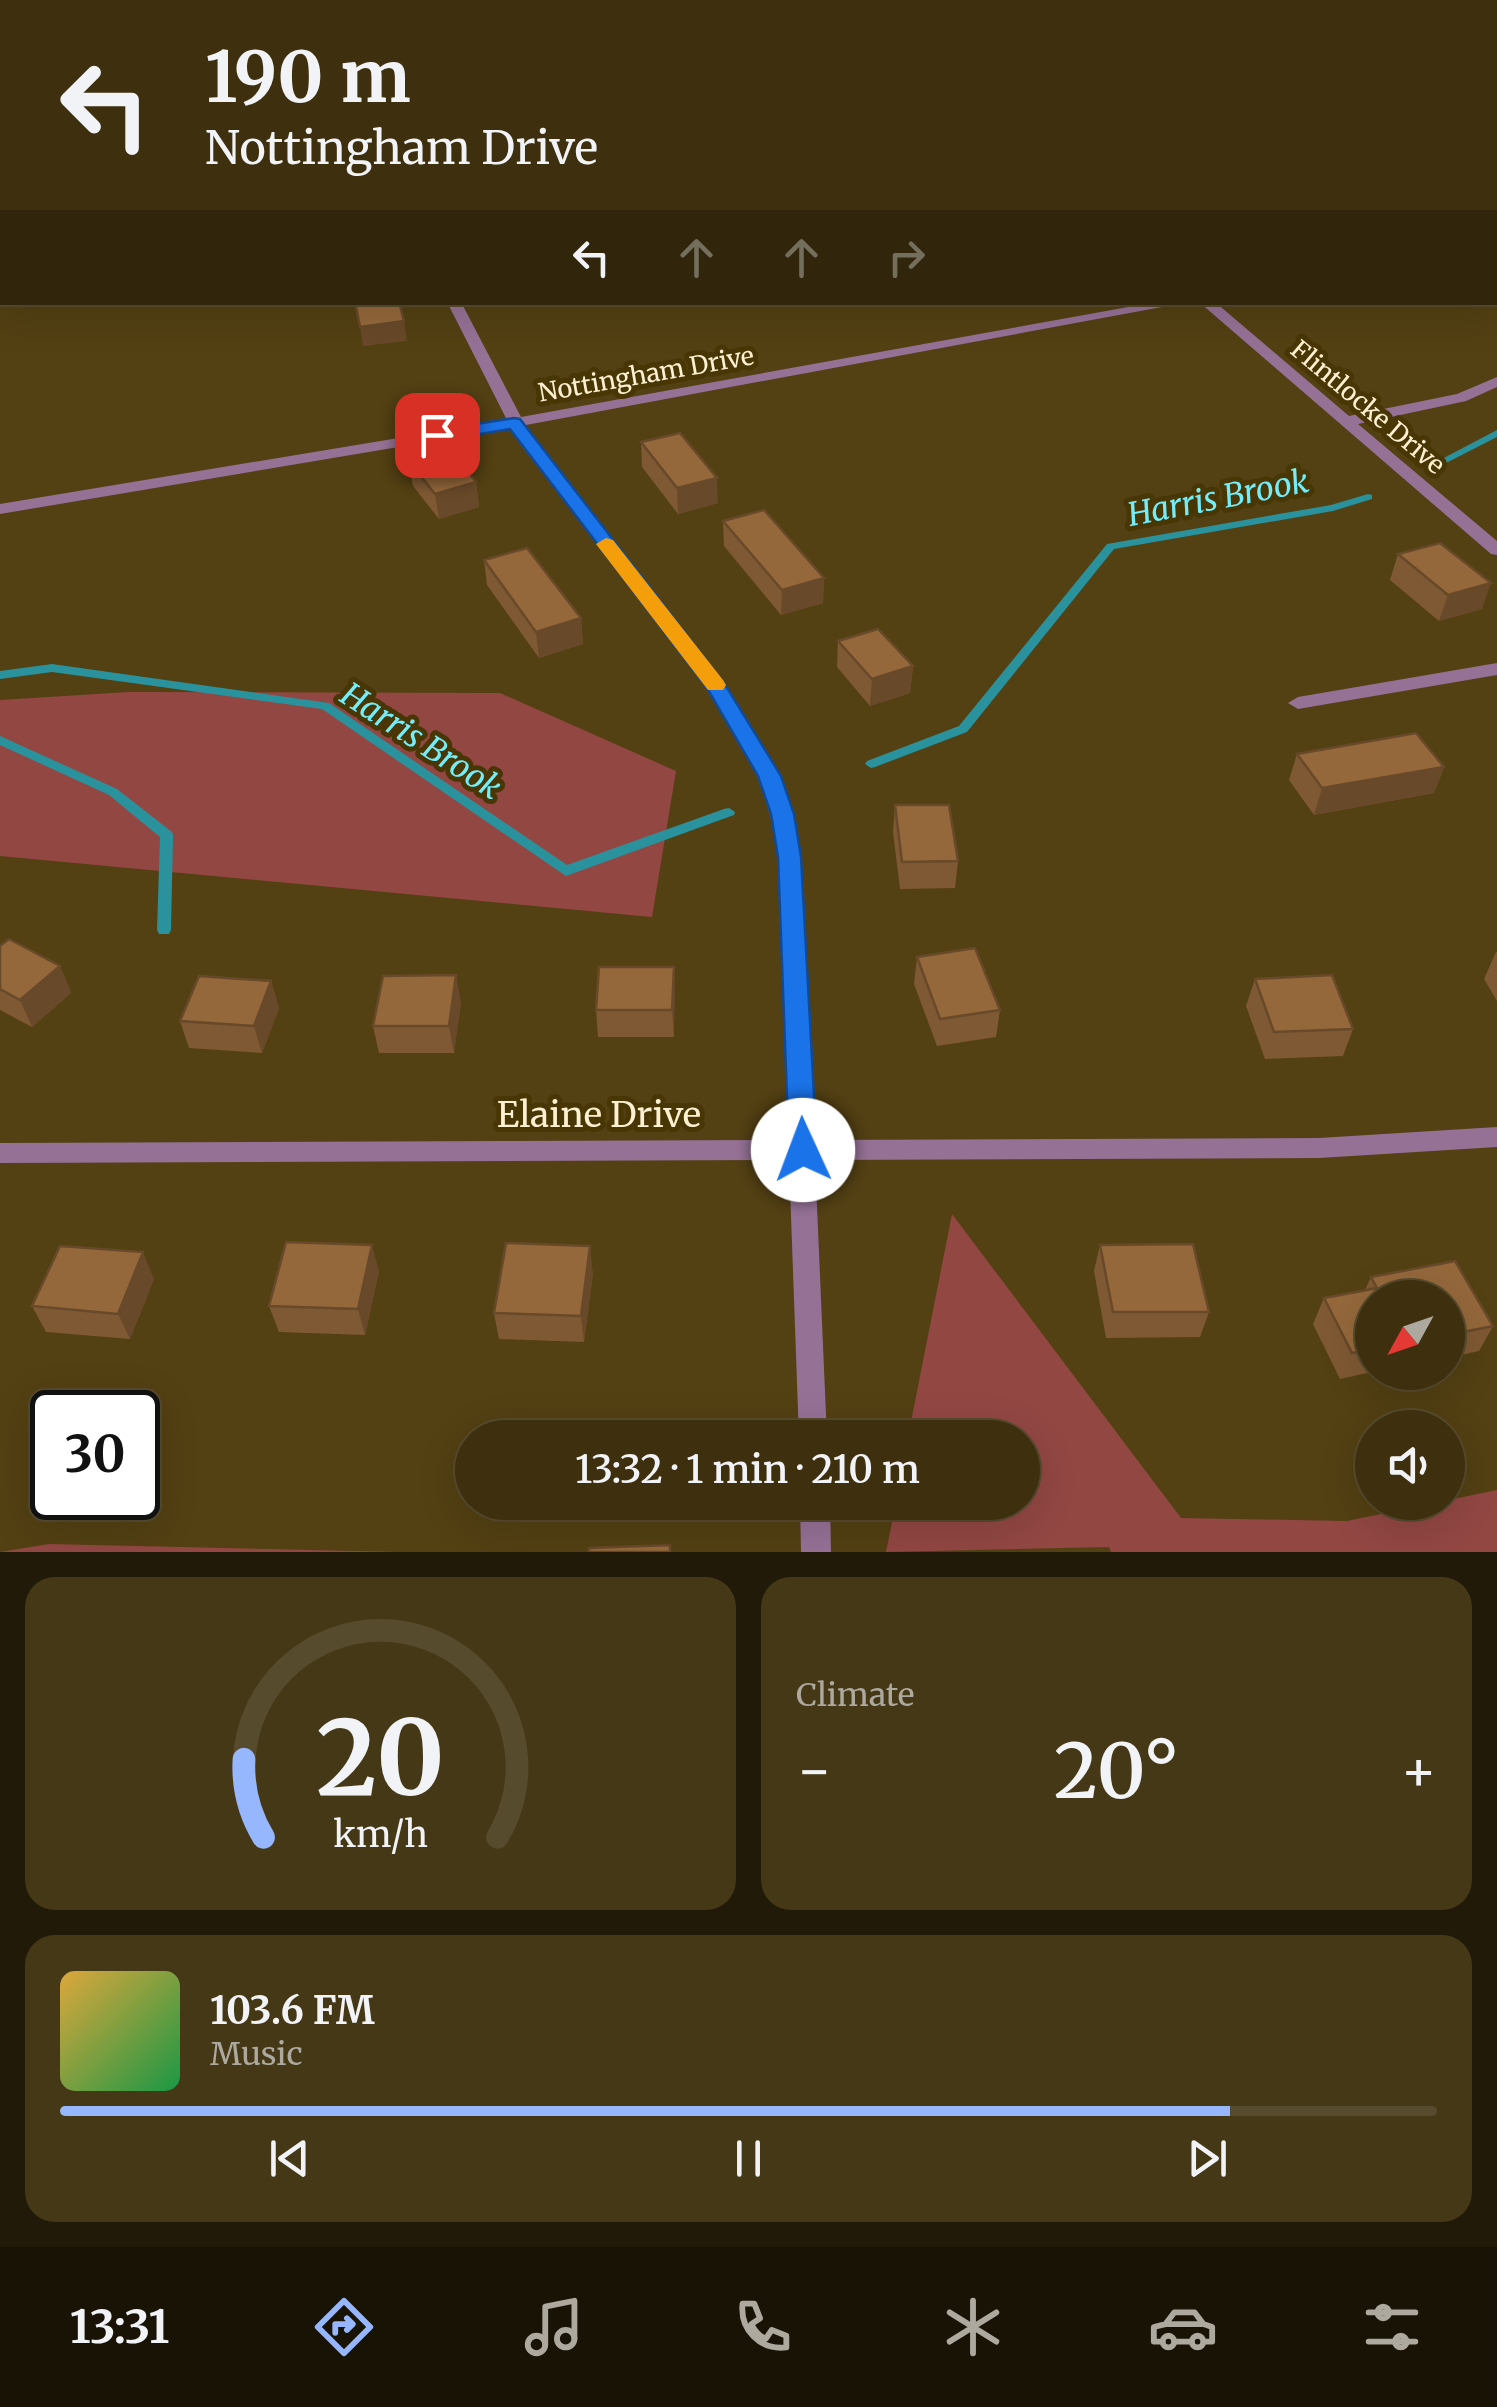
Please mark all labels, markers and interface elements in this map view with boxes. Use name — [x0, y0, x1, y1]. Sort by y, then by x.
text: 190 m — [205, 33, 411, 121]
icon: left — [40, 40, 170, 170]
text: Nottingham Drive — [205, 120, 598, 176]
icon: left — [564, 230, 619, 285]
icon: ahead — [669, 230, 724, 285]
icon: ahead — [774, 230, 829, 285]
icon: right — [879, 230, 934, 285]
street label: Flintlocke Drive — [1284, 333, 1452, 481]
street label: Nottingham Drive — [536, 339, 756, 409]
pin — [395, 393, 480, 478]
icon: arrive — [410, 408, 465, 463]
water label: Harris Brook — [1123, 461, 1312, 535]
water label: Harris Brook — [332, 674, 509, 808]
street label: Elaine Drive — [497, 1093, 701, 1137]
position arrow — [751, 1098, 855, 1202]
north arrow — [1355, 1280, 1465, 1390]
map controls — [1355, 1280, 1465, 1520]
speed limit sign: 30 — [30, 1390, 160, 1520]
button: sound — [1355, 1410, 1465, 1520]
text: 13:32 · 1 min · 210 m — [575, 1446, 920, 1493]
text: Climate — [796, 1675, 914, 1715]
text: 20 — [316, 1693, 445, 1823]
text: 20° — [1054, 1724, 1179, 1818]
text: − — [796, 1736, 833, 1805]
text: + — [1400, 1736, 1437, 1805]
text: km/h — [333, 1812, 428, 1857]
text: 103.6 FM — [210, 1987, 375, 2034]
text: Music — [210, 2034, 303, 2074]
icon: previous — [262, 2131, 317, 2186]
icon: pause — [721, 2131, 776, 2186]
icon: next — [1180, 2131, 1235, 2186]
icon: directions — [309, 2292, 379, 2362]
icon: music — [519, 2292, 589, 2362]
icon: phone — [728, 2292, 798, 2362]
icon: climate — [938, 2292, 1008, 2362]
icon: car — [1148, 2292, 1218, 2362]
icon: filters — [1357, 2292, 1427, 2362]
text: 13:31 — [70, 2299, 169, 2355]

